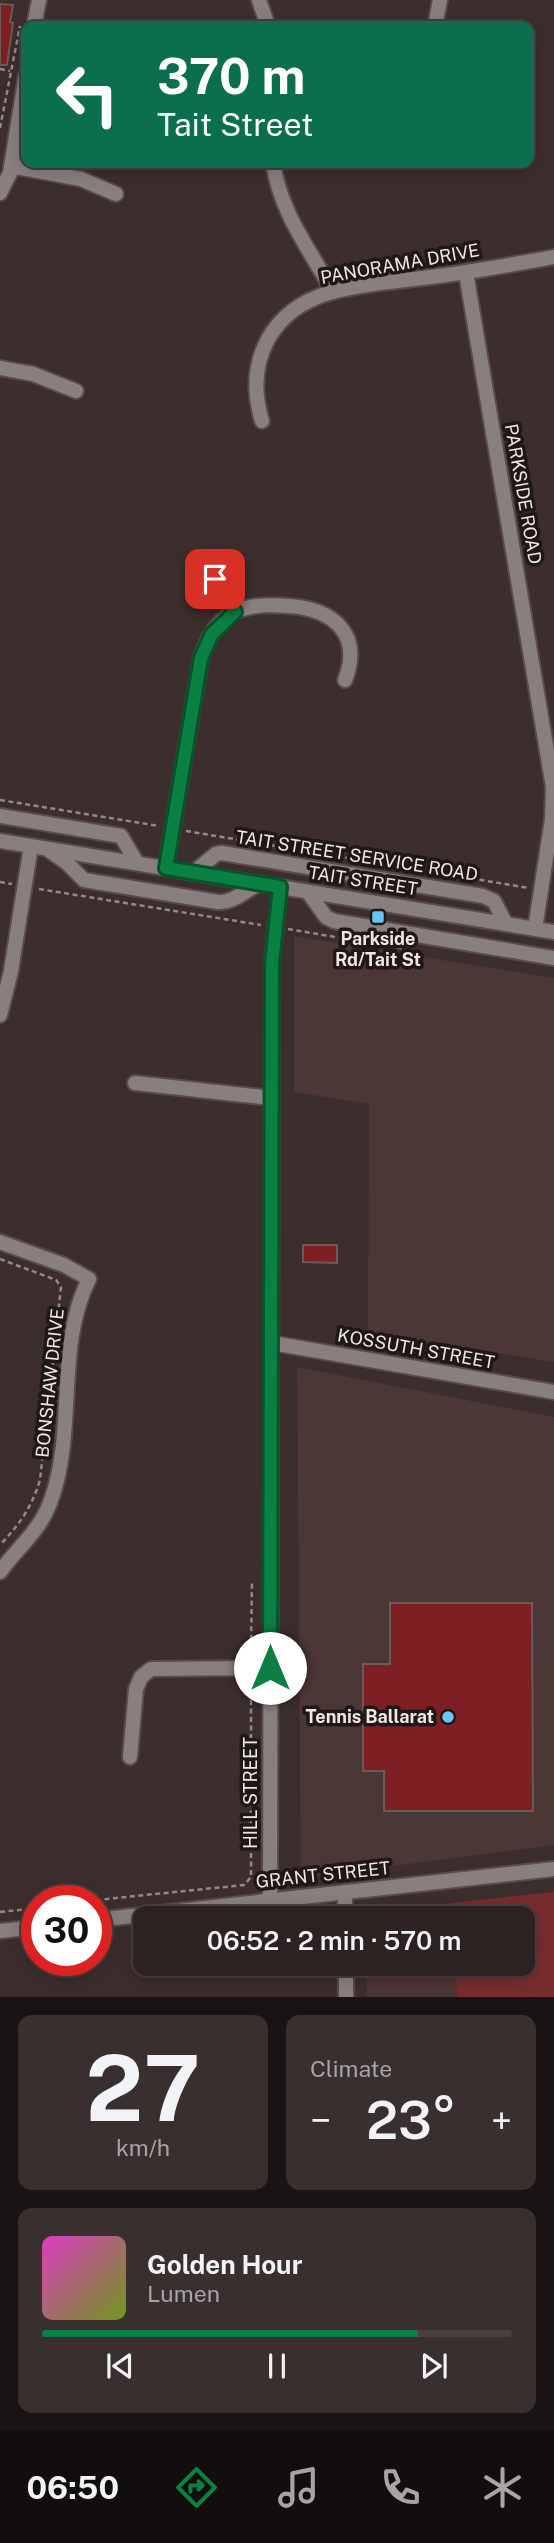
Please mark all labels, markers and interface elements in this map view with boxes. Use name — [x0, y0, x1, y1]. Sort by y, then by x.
text: 370 m — [157, 47, 306, 105]
icon: left — [42, 49, 133, 140]
text: Tait Street — [157, 106, 313, 143]
street label: PANORAMA DRIVE — [319, 239, 481, 288]
street label: PARKSIDE ROAD — [501, 422, 546, 566]
pin — [185, 549, 245, 609]
icon: arrive — [196, 560, 234, 598]
street label: TAIT STREET SERVICE ROAD — [235, 826, 479, 886]
street label: TAIT STREET — [307, 862, 419, 900]
marker: Parkside Rd/Tait St — [370, 909, 386, 925]
place label: Parkside Rd/Tait St — [335, 928, 421, 970]
street label: BONSHAW DRIVE — [31, 1307, 68, 1459]
street label: KOSSUTH STREET — [336, 1324, 497, 1373]
position arrow — [233, 1631, 307, 1705]
place label: Tennis Ballarat — [306, 1706, 434, 1727]
marker: Tennis Ballarat — [440, 1709, 456, 1725]
street label: HILL STREET — [240, 1737, 261, 1849]
street label: GRANT STREET — [255, 1857, 391, 1892]
speed limit sign: 30 — [21, 1885, 112, 1976]
text: 06:52 · 2 min · 570 m — [207, 1925, 461, 1956]
text: 27 — [86, 2035, 200, 2141]
text: Climate — [310, 2055, 392, 2082]
text: 23° — [366, 2090, 456, 2151]
text: − — [310, 2098, 331, 2143]
text: + — [491, 2098, 512, 2143]
text: km/h — [116, 2134, 170, 2161]
text: Golden Hour — [147, 2249, 302, 2280]
text: Lumen — [147, 2280, 220, 2307]
icon: previous — [101, 2347, 139, 2385]
icon: pause — [258, 2347, 296, 2385]
icon: next — [415, 2347, 453, 2385]
icon: directions — [172, 2463, 221, 2512]
icon: music — [274, 2463, 323, 2512]
icon: phone — [376, 2463, 425, 2512]
icon: climate — [478, 2463, 527, 2512]
text: 06:50 — [27, 2469, 119, 2506]

